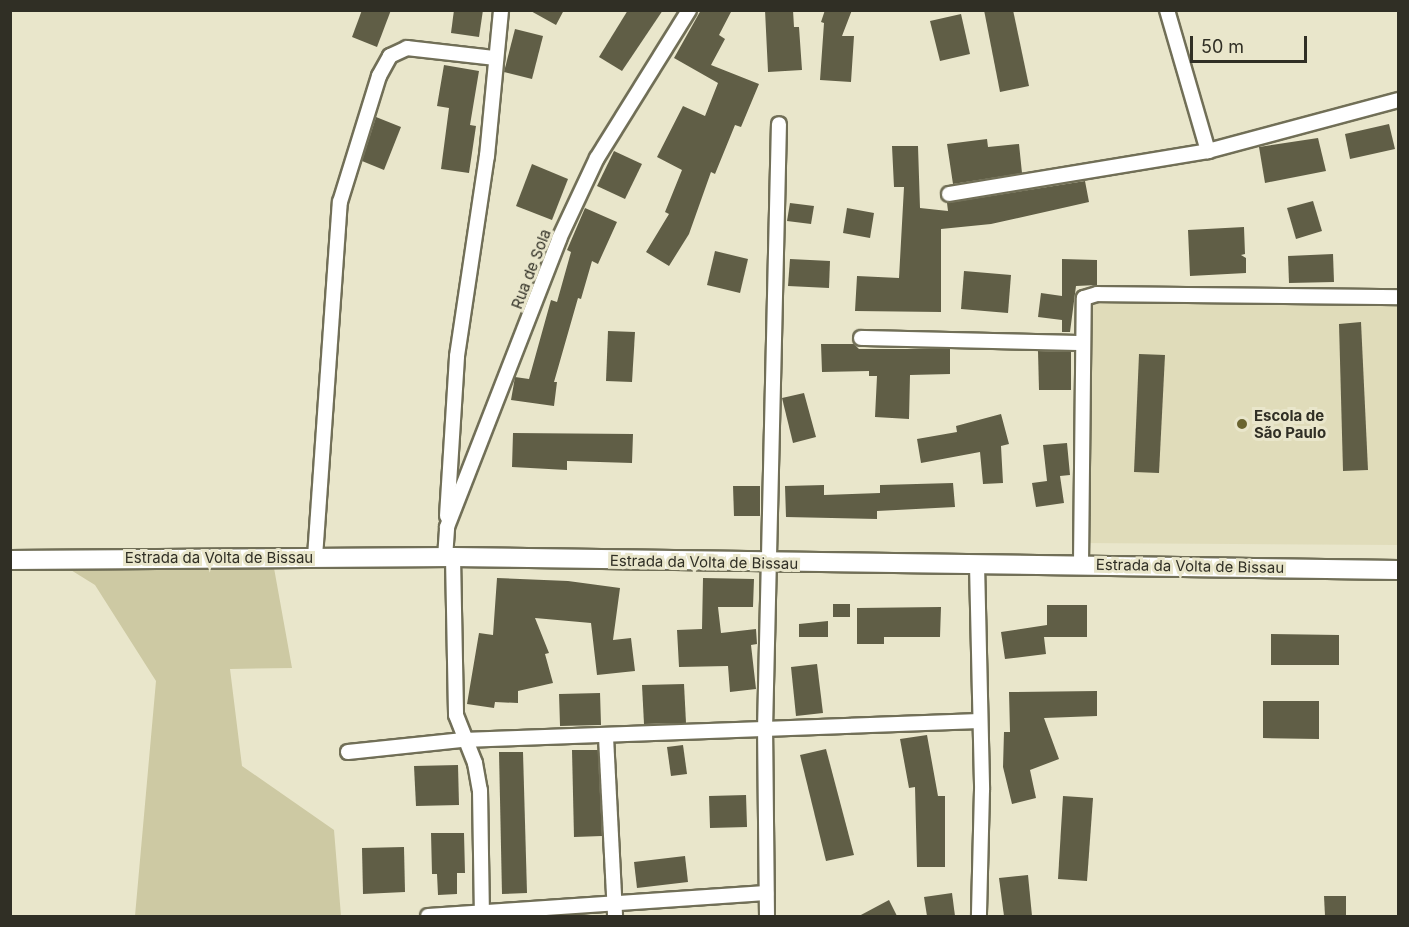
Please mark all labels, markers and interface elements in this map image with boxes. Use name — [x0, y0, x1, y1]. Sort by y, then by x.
scale bar — [1193, 24, 1310, 62]
text: 50 m — [1201, 36, 1244, 57]
street label: Rua de Sola — [508, 227, 554, 311]
place label: Escola de São Paulo — [1254, 406, 1326, 441]
marker: Escola de São Paulo — [1235, 417, 1249, 431]
street label: Estrada da Volta de Bissau — [125, 549, 313, 567]
street label: Estrada da Volta de Bissau — [610, 551, 798, 573]
street label: Estrada da Volta de Bissau — [1096, 555, 1284, 577]

